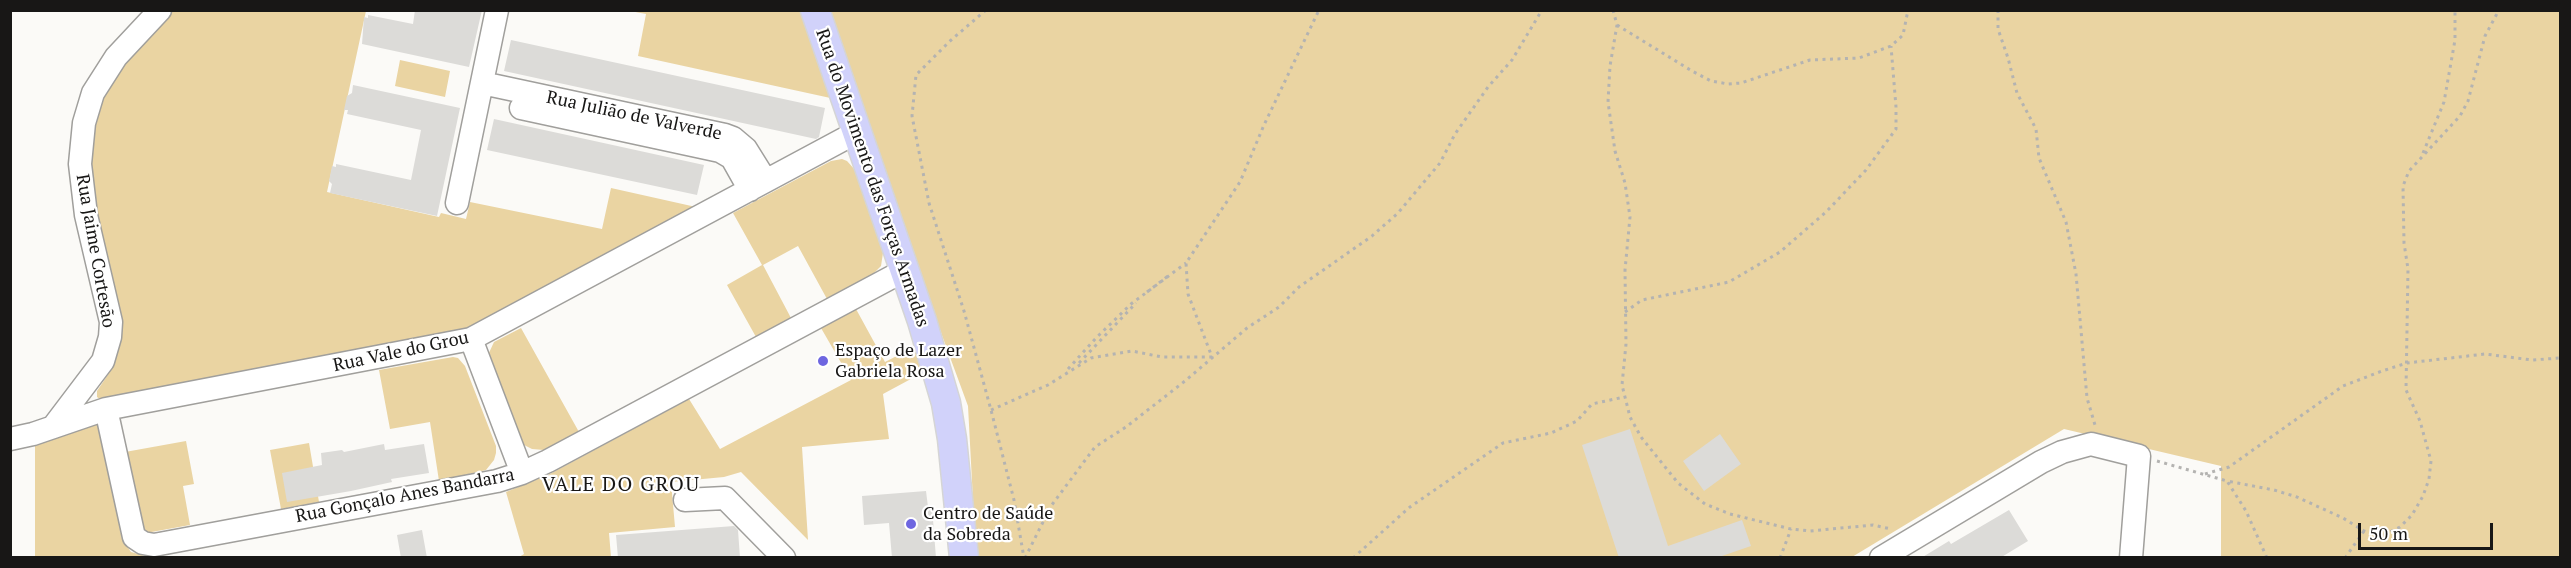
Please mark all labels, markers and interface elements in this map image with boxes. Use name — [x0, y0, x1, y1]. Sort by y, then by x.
street label: Rua do Movimento das Forças Armadas — [811, 26, 933, 330]
street label: Rua Julião de Valverde — [544, 87, 724, 145]
street label: Rua Jaime Cortesão — [71, 173, 119, 329]
street label: Rua Vale do Grou — [331, 327, 471, 377]
place label: Espaço de Lazer Gabriela Rosa — [835, 340, 962, 382]
marker: Espaço de Lazer Gabriela Rosa — [816, 354, 830, 368]
street label: Rua Gonçalo Anes Bandarra — [294, 464, 516, 528]
district label: VALE DO GROU — [542, 473, 700, 497]
place label: Centro de Saúde da Sobreda — [923, 503, 1053, 546]
scale bar — [2361, 511, 2496, 549]
marker: Centro de Saúde da Sobreda — [904, 517, 918, 531]
text: 50 m — [2369, 521, 2408, 545]

